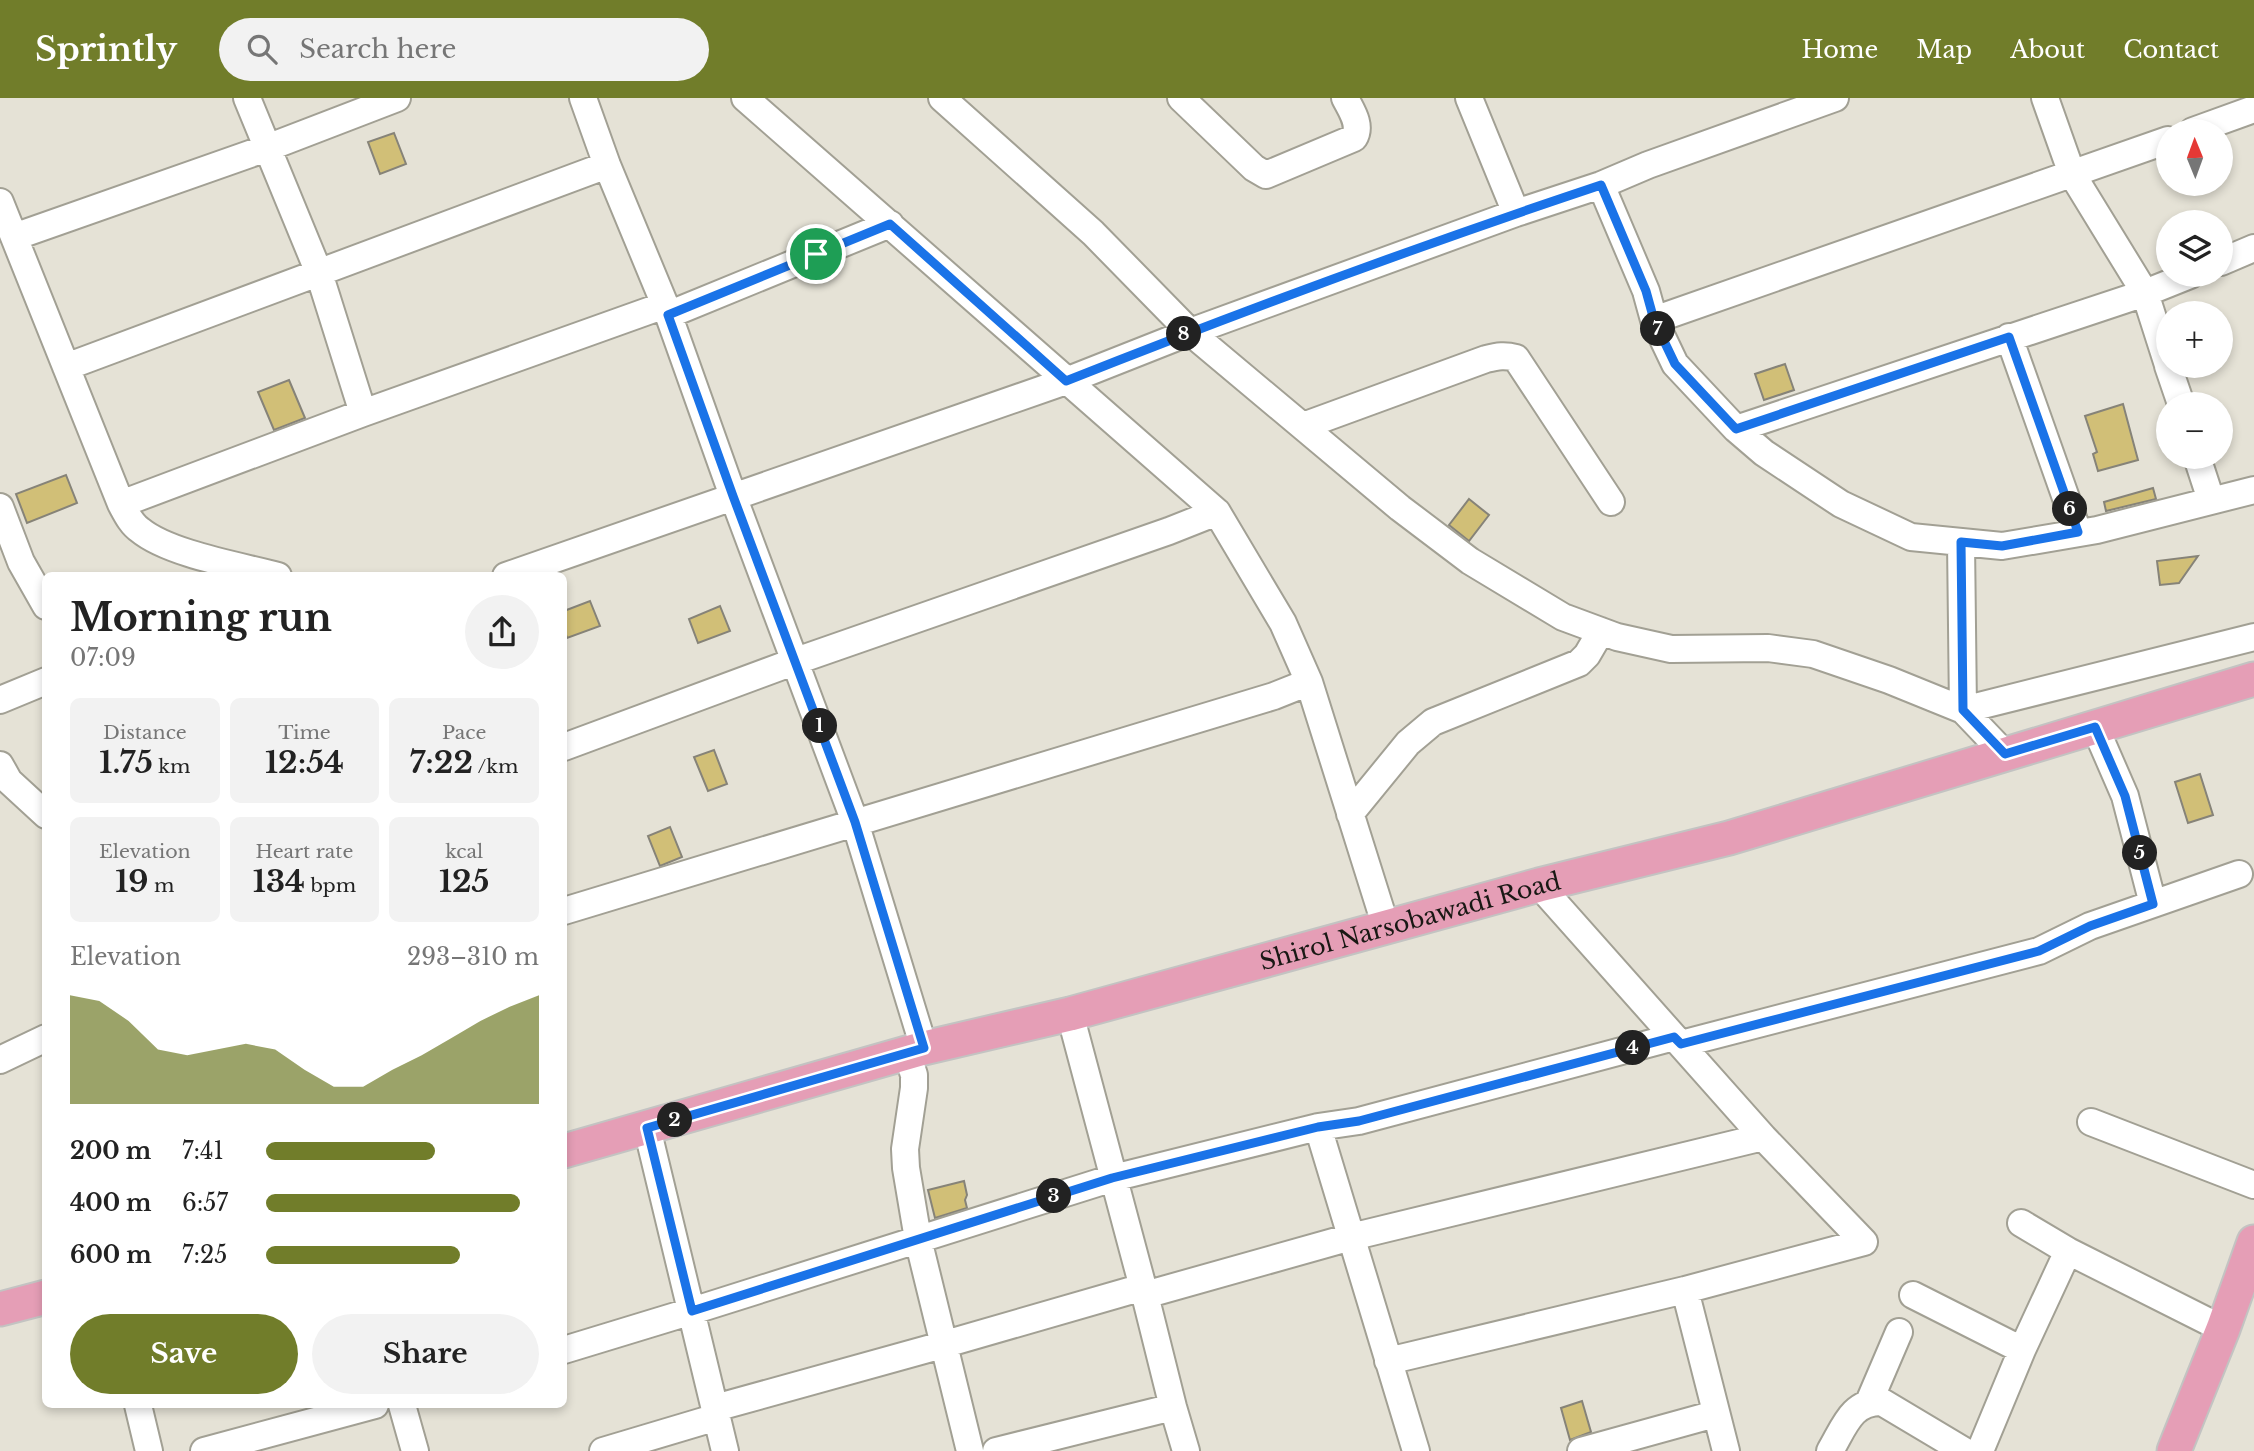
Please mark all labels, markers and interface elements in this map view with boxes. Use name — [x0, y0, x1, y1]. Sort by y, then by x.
search box — [219, 18, 709, 81]
text: Sprintly — [35, 29, 177, 70]
icon: search — [243, 30, 281, 68]
text: Search here — [299, 33, 456, 65]
text: Home — [1802, 35, 1878, 64]
text: Map — [1916, 35, 1972, 64]
text: About — [2010, 35, 2085, 64]
text: Contact — [2123, 35, 2219, 64]
north arrow — [2156, 119, 2233, 196]
map controls — [2156, 119, 2233, 469]
button: layers — [2156, 210, 2233, 287]
pin — [786, 224, 846, 284]
icon: arrive — [797, 235, 835, 273]
button: + — [2156, 301, 2233, 378]
pin: 7 — [1640, 312, 1676, 346]
pin: 8 — [1166, 316, 1202, 352]
text: 7 — [1653, 317, 1662, 340]
text: 8 — [1177, 322, 1190, 345]
button: − — [2156, 392, 2233, 469]
pin: 6 — [2052, 492, 2088, 526]
text: 6 — [2063, 497, 2076, 520]
text: Morning run — [70, 594, 332, 641]
button: share — [465, 595, 539, 669]
text: 07:09 — [70, 644, 136, 672]
pin: 1 — [802, 708, 838, 744]
text: 1 — [815, 714, 824, 737]
text: Distance — [103, 721, 187, 744]
text: Time — [278, 721, 331, 744]
text: Pace — [442, 721, 486, 744]
text: 1.75 — [99, 744, 153, 781]
text: 12:54 — [265, 744, 344, 781]
text: 7:22 — [410, 744, 473, 781]
text: km — [153, 755, 190, 778]
text: /km — [473, 755, 518, 778]
pin: 5 — [2122, 836, 2158, 870]
text: Elevation — [99, 840, 191, 863]
text: Heart rate — [256, 840, 353, 863]
text: kcal — [445, 840, 483, 863]
text: 5 — [2134, 841, 2145, 864]
text: 19 — [115, 863, 149, 900]
text: 134 — [253, 863, 305, 900]
text: 125 — [439, 863, 489, 900]
street label: Shirol Narsobawadi Road — [1256, 866, 1564, 976]
text: m — [149, 874, 174, 897]
text: bpm — [305, 874, 356, 897]
text: Elevation — [70, 943, 181, 971]
text: 293–310 m — [407, 943, 539, 971]
pin: 4 — [1616, 1030, 1650, 1066]
text: 4 — [1626, 1036, 1639, 1059]
pin: 2 — [658, 1102, 692, 1138]
text: 2 — [668, 1108, 681, 1131]
text: 200 m — [70, 1137, 151, 1165]
text: 7:41 — [182, 1137, 224, 1165]
pin: 3 — [1036, 1178, 1072, 1214]
text: 3 — [1047, 1184, 1060, 1207]
text: 400 m — [70, 1189, 152, 1217]
text: 6:57 — [182, 1189, 228, 1217]
text: 600 m — [70, 1241, 152, 1269]
text: 7:25 — [182, 1241, 227, 1269]
button: Save — [70, 1314, 298, 1394]
button: Share — [312, 1314, 539, 1394]

